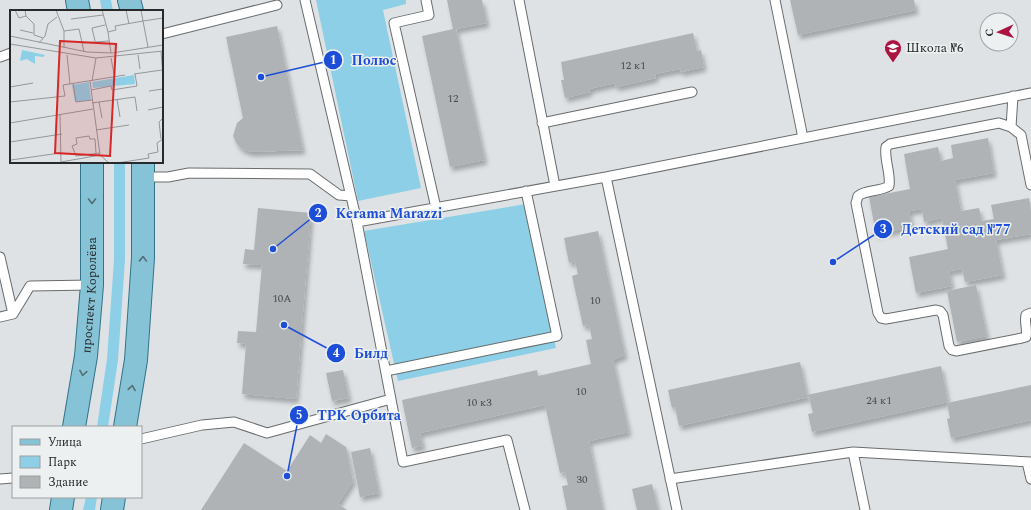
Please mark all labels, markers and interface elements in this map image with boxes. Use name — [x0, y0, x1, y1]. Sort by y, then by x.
inset map — [10, 10, 163, 163]
north arrow — [979, 12, 1019, 52]
text: С — [981, 28, 998, 37]
school or university icon: Школа №6 — [883, 38, 903, 63]
place label: Школа №6 — [906, 38, 964, 58]
callout: Полюс — [323, 47, 404, 73]
text: Полюс — [352, 50, 397, 71]
text: 1 — [330, 51, 336, 70]
house number: 12 к1 — [620, 57, 646, 74]
house number: 12 — [448, 90, 459, 107]
one-way arrow — [88, 198, 96, 204]
callout: Kerama Marazzi — [308, 200, 451, 226]
text: Kerama Marazzi — [335, 203, 443, 224]
text: 2 — [315, 204, 322, 223]
callout: Детский сад №77 — [873, 216, 1019, 242]
text: Детский сад №77 — [901, 219, 1011, 240]
text: 3 — [880, 220, 887, 239]
street label: проспект Королёва — [76, 236, 102, 354]
one-way arrow — [138, 256, 147, 262]
house number: 10А — [272, 290, 292, 307]
house number: 10 — [590, 292, 601, 309]
callout: Билд — [326, 340, 396, 366]
text: Билд — [354, 343, 388, 364]
text: 4 — [333, 344, 340, 363]
one-way arrow — [79, 369, 88, 376]
house number: 10 — [576, 383, 587, 400]
one-way arrow — [127, 385, 135, 392]
house number: 24 к1 — [866, 392, 892, 409]
house number: 10 к3 — [466, 394, 492, 411]
callout: ТРК Орбита — [289, 402, 409, 428]
text: ТРК Орбита — [317, 405, 402, 426]
text: 5 — [296, 406, 302, 425]
legend — [12, 426, 142, 498]
text: Улица — [48, 433, 82, 452]
text: Парк — [48, 453, 77, 472]
house number: 30 — [577, 471, 588, 488]
text: Здание — [48, 473, 88, 492]

